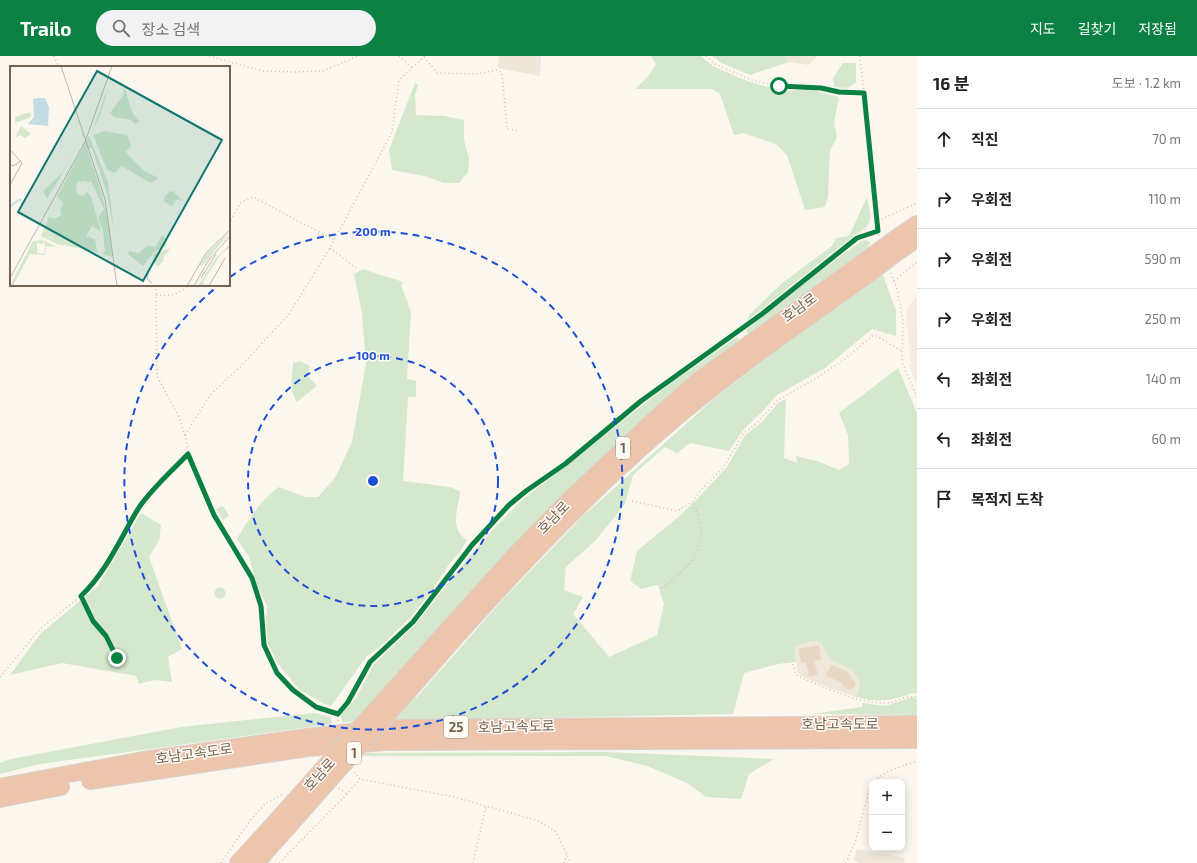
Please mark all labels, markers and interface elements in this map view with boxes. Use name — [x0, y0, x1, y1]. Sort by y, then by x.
search box — [96, 10, 376, 46]
text: Trailo — [20, 17, 72, 40]
icon: search — [110, 17, 132, 39]
text: 장소 검색 — [142, 20, 200, 38]
text: 지도 — [1030, 20, 1056, 37]
text: 길찾기 — [1078, 20, 1116, 37]
text: 저장됨 — [1138, 20, 1177, 37]
inset map — [10, 66, 230, 286]
text: 16 분 — [933, 73, 970, 93]
text: 도보 · 1.2 km — [1112, 75, 1181, 91]
route start — [770, 77, 788, 95]
icon: ahead — [933, 128, 955, 150]
text: 직진 — [971, 130, 999, 148]
text: 70 m — [1152, 131, 1181, 147]
icon: right — [933, 188, 955, 210]
text: 우회전 — [971, 190, 1012, 208]
text: 110 m — [1149, 191, 1181, 207]
text: 200 m — [355, 224, 391, 238]
icon: right — [933, 248, 955, 270]
text: 우회전 — [971, 250, 1012, 268]
text: 590 m — [1144, 251, 1181, 267]
street label: 호남로 — [778, 289, 820, 325]
icon: right — [933, 308, 955, 330]
text: 우회전 — [971, 310, 1012, 328]
text: 250 m — [1145, 311, 1181, 327]
text: 100 m — [356, 348, 390, 362]
icon: left — [933, 368, 955, 390]
text: 좌회전 — [971, 370, 1012, 388]
text: 140 m — [1146, 371, 1181, 387]
icon: left — [933, 428, 955, 450]
text: 좌회전 — [971, 430, 1012, 448]
text: 60 m — [1151, 431, 1181, 447]
road number: 1 — [616, 437, 630, 459]
centre of rings — [366, 474, 380, 488]
icon: arrive — [933, 488, 955, 510]
text: 목적지 도착 — [971, 490, 1043, 508]
street label: 호남로 — [533, 497, 573, 537]
route end — [108, 649, 126, 667]
street label: 호남고속도로 — [801, 715, 879, 732]
road number: 25 — [444, 716, 468, 738]
street label: 호남고속도로 — [477, 717, 555, 735]
street label: 호남고속도로 — [155, 739, 234, 767]
road number: 1 — [347, 742, 361, 764]
street label: 호남로 — [300, 754, 338, 794]
map controls — [869, 779, 905, 851]
button: + — [869, 779, 905, 815]
button: − — [869, 815, 905, 851]

